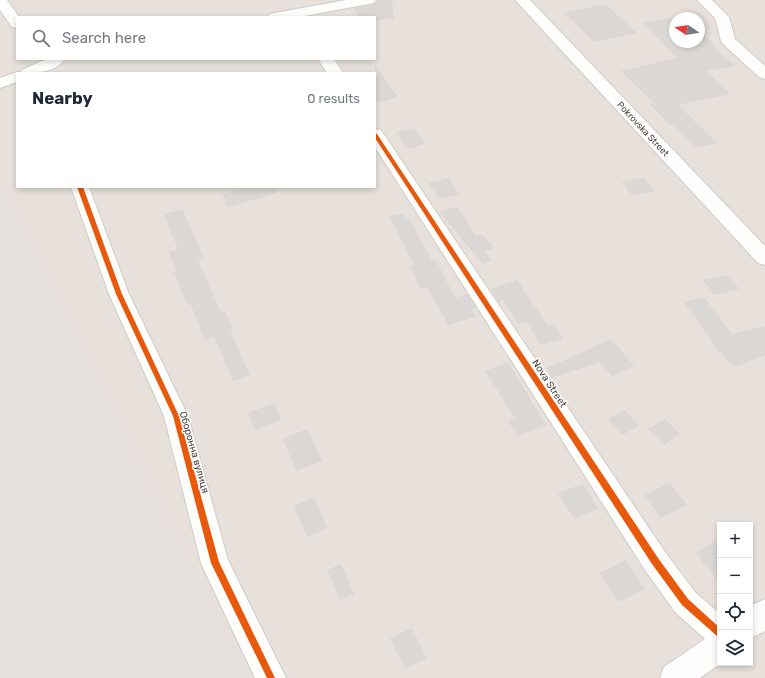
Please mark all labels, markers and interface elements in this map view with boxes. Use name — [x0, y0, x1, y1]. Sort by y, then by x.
north arrow — [669, 12, 705, 48]
search box — [16, 16, 376, 60]
icon: search — [30, 27, 52, 49]
text: Search here — [62, 29, 146, 47]
text: Nearby — [32, 88, 93, 108]
text: 0 results — [307, 91, 360, 106]
street label: Pokrovska Street — [615, 100, 671, 159]
street label: Nova Street — [529, 357, 569, 410]
street label: Оборонна вулиця — [177, 410, 211, 495]
map controls — [717, 522, 753, 666]
button: + — [717, 522, 753, 558]
button: − — [717, 558, 753, 594]
button: locate — [717, 594, 753, 630]
button: layers — [717, 630, 753, 666]

